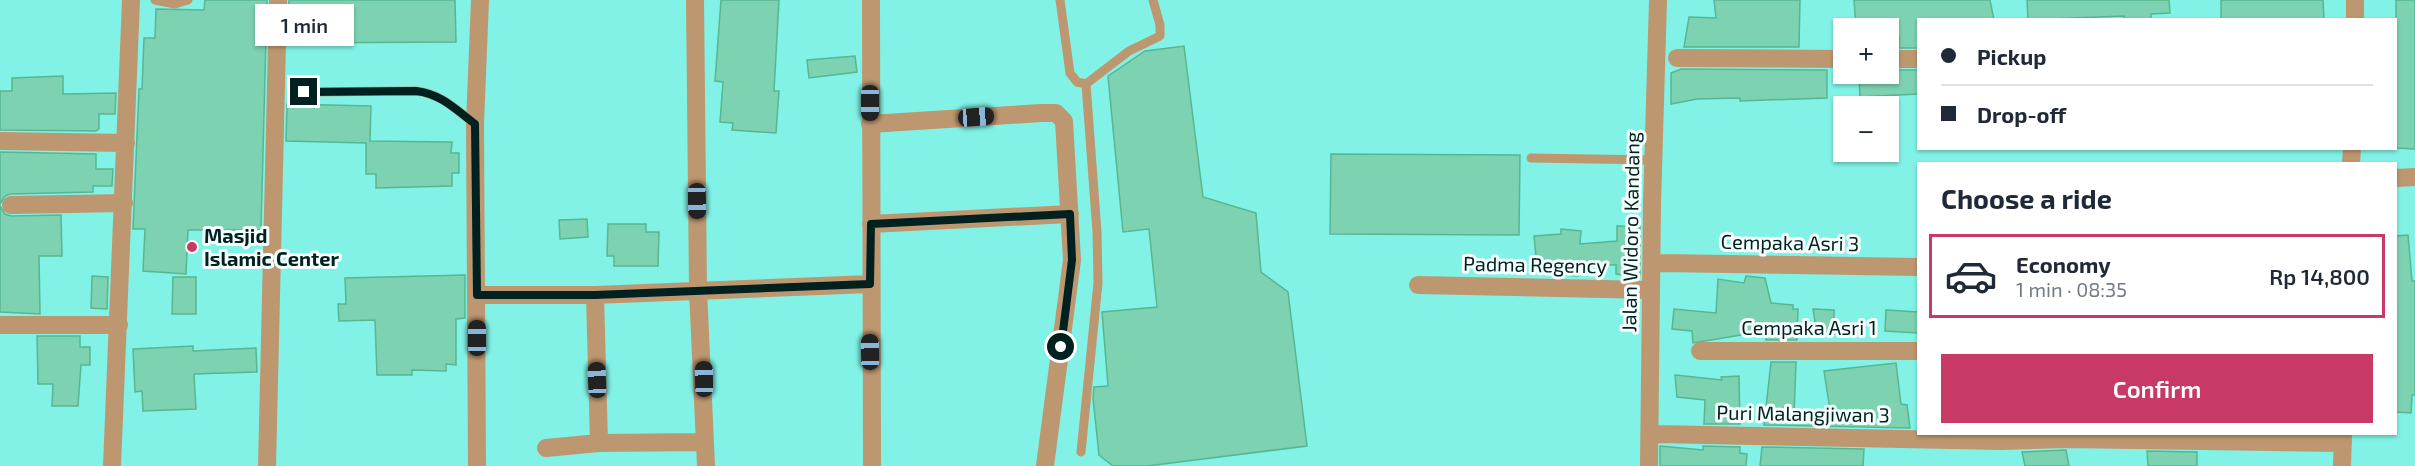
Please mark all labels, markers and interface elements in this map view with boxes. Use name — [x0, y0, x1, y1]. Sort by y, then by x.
callout: 1 min — [254, 5, 354, 47]
text: 1 min — [281, 13, 328, 37]
map controls — [1833, 18, 1899, 162]
button: + — [1833, 18, 1899, 84]
text: Pickup — [1977, 43, 2046, 69]
route end — [290, 78, 317, 105]
car — [861, 85, 879, 121]
button: − — [1833, 96, 1899, 162]
text: Drop-off — [1977, 101, 2066, 127]
car — [957, 107, 995, 127]
street label: Jalan Widoro Kandang — [1616, 132, 1644, 332]
text: Choose a ride — [1941, 182, 2112, 214]
car — [688, 183, 706, 219]
place label: Masjid Islamic Center — [204, 223, 340, 270]
street label: Cempaka Asri 3 — [1721, 229, 1859, 255]
marker: Masjid Islamic Center — [185, 240, 199, 254]
icon: car — [1944, 249, 1998, 303]
street label: Padma Regency — [1463, 251, 1608, 277]
text: Economy — [2016, 251, 2111, 277]
text: Rp 14,800 — [2269, 263, 2370, 289]
text: 1 min · 08:35 — [2016, 277, 2127, 301]
street label: Cempaka Asri 1 — [1741, 315, 1877, 339]
car — [468, 320, 486, 356]
route start — [1047, 333, 1074, 360]
car — [861, 334, 879, 370]
button: Confirm — [1941, 354, 2373, 423]
car — [695, 361, 713, 397]
car — [587, 362, 607, 398]
street label: Puri Malangjiwan 3 — [1716, 399, 1890, 427]

